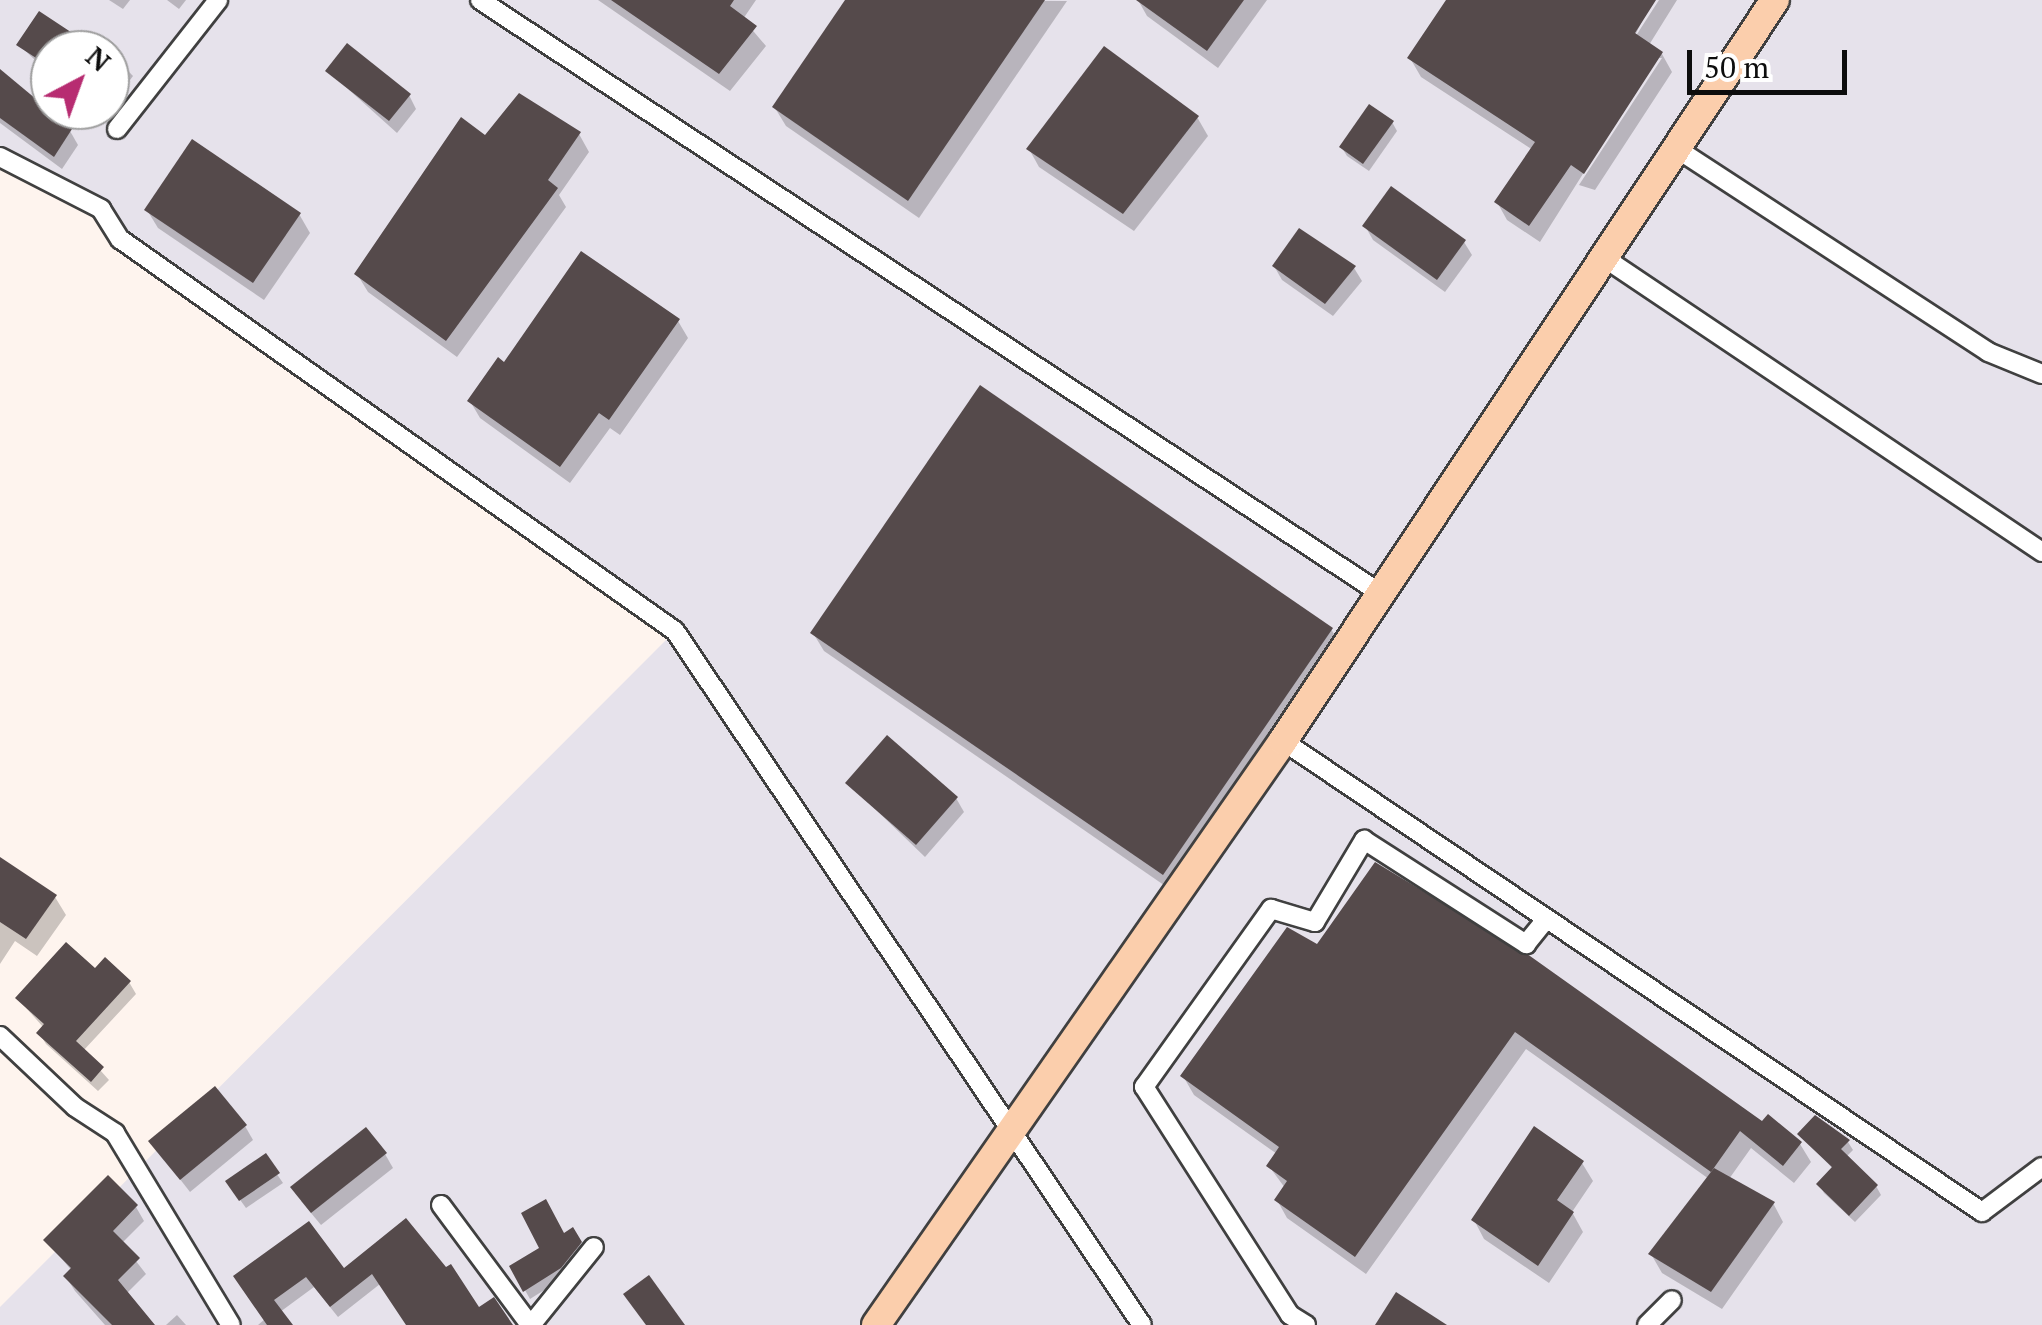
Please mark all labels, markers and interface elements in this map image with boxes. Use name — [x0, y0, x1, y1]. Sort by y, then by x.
north arrow — [30, 30, 130, 130]
scale bar — [1692, 30, 1852, 92]
text: N — [79, 38, 119, 79]
text: 50 m — [1704, 47, 1769, 87]

